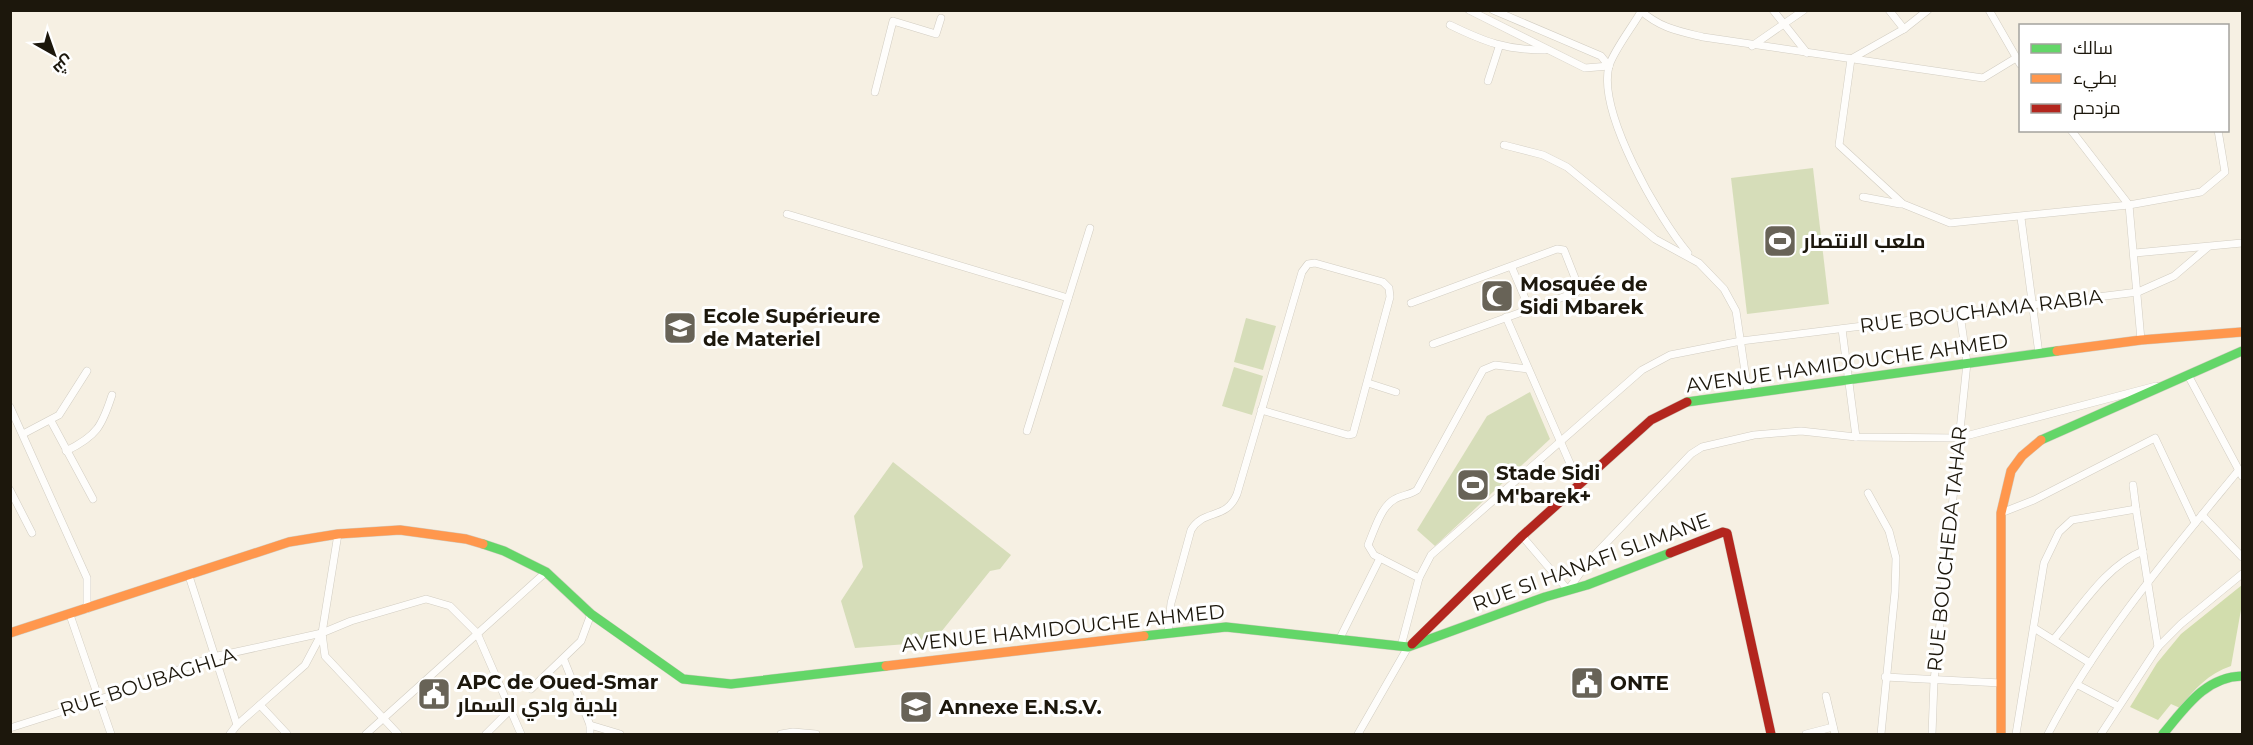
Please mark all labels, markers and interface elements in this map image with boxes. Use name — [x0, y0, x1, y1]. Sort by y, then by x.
north arrow — [24, 24, 84, 84]
legend — [2019, 24, 2229, 132]
text: سالك — [2073, 37, 2113, 59]
text: ش — [49, 51, 77, 79]
text: بطيء — [2073, 67, 2117, 92]
text: مزدحم — [2073, 97, 2121, 120]
sports icon: ملعب الانتصار — [1762, 223, 1798, 259]
place label: ملعب الانتصار — [1802, 229, 1925, 253]
place label: Mosquée de Sidi Mbarek — [1520, 272, 1648, 319]
mosque icon: Mosquée de Sidi Mbarek — [1479, 278, 1515, 314]
street label: RUE BOUCHAMA RABIA — [1858, 284, 2104, 338]
place label: Ecole Supérieure de Materiel — [703, 304, 880, 351]
school or university icon: Ecole Supérieure de Materiel — [662, 310, 698, 346]
street label: AVENUE HAMIDOUCHE AHMED — [1684, 329, 2010, 397]
street label: RUE BOUCHEDA TAHAR — [1922, 425, 1972, 673]
place label: Stade Sidi M'barek+ — [1496, 461, 1600, 508]
sports icon: Stade Sidi M'barek+ — [1455, 467, 1491, 503]
street label: RUE SI HANAFI SLIMANE — [1469, 508, 1713, 616]
street label: AVENUE HAMIDOUCHE AHMED — [900, 599, 1226, 657]
street label: RUE BOUBAGHLA — [57, 642, 240, 722]
public building icon: ONTE — [1569, 665, 1605, 701]
place label: APC de Oued-Smar بلدية وادي السمار — [456, 670, 659, 721]
place label: ONTE — [1610, 671, 1669, 695]
public building icon: APC de Oued-Smar بلدية وادي السمار — [416, 676, 452, 712]
school or university icon: Annexe E.N.S.V. — [898, 689, 934, 725]
place label: Annexe E.N.S.V. — [938, 695, 1102, 719]

